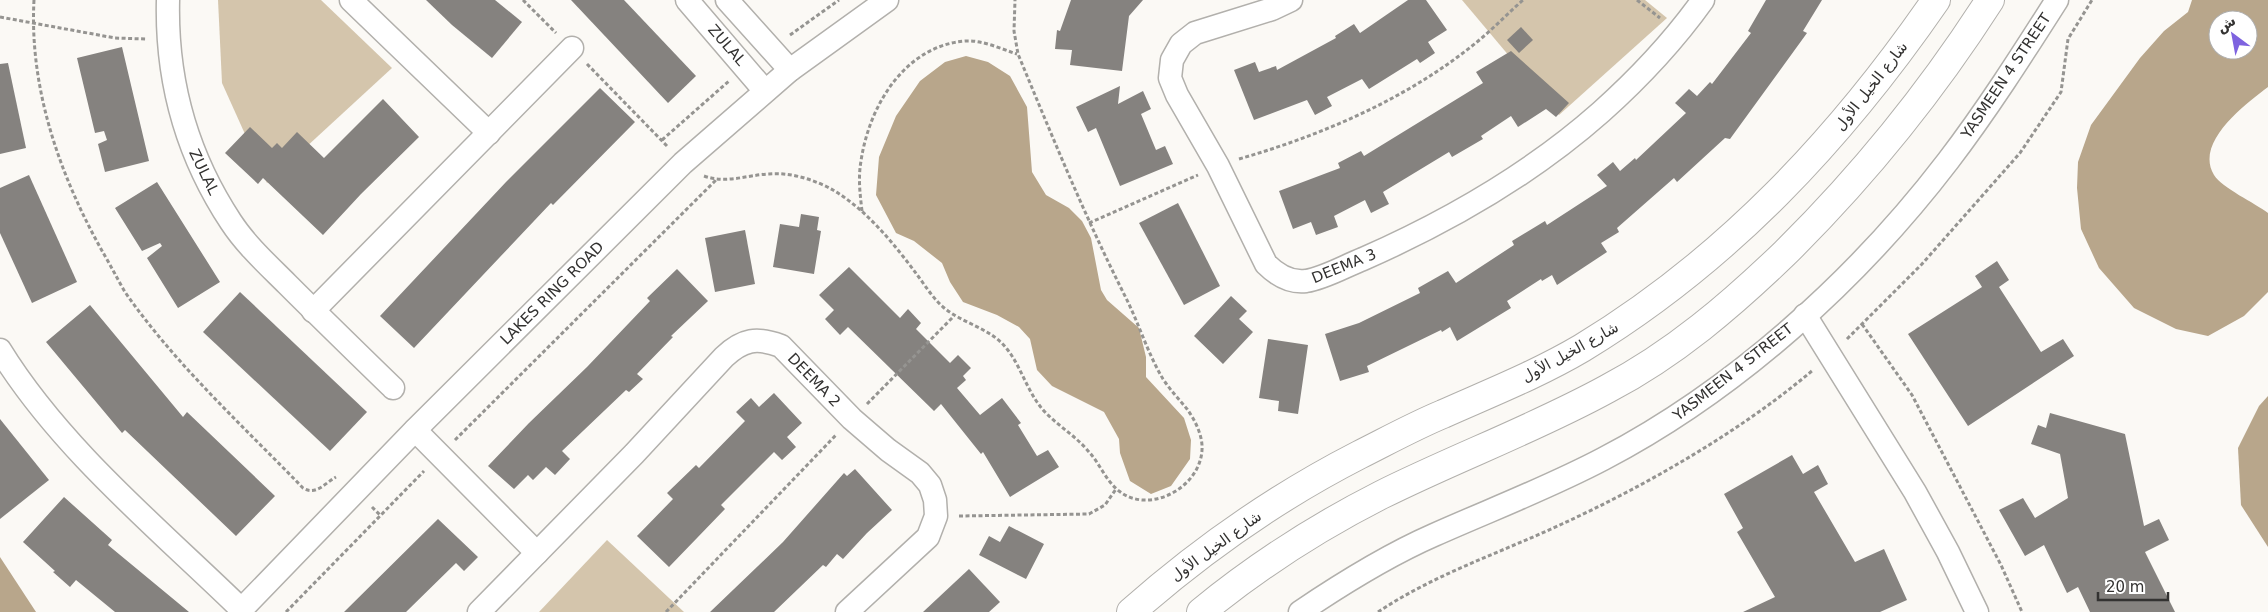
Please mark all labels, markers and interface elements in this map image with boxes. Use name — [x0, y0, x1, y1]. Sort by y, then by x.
street label: YASMEEN 4 STREET — [1957, 9, 2055, 143]
north arrow — [2208, 10, 2258, 60]
text: ش — [2214, 12, 2239, 36]
street label: ZULAL — [704, 21, 750, 70]
street label: شارع الخيل الأول — [1830, 37, 1911, 134]
street label: ZULAL — [185, 146, 223, 198]
street label: LAKES RING ROAD — [497, 238, 607, 348]
street label: DEEMA 3 — [1309, 245, 1379, 287]
street label: شارع الخيل الأول — [1518, 317, 1622, 386]
street label: YASMEEN 4 STREET — [1669, 319, 1797, 425]
street label: DEEMA 2 — [784, 349, 844, 411]
street label: شارع الخيل الأول — [1166, 506, 1265, 585]
scale bar — [2098, 570, 2168, 602]
text: 20 m — [2106, 578, 2144, 596]

